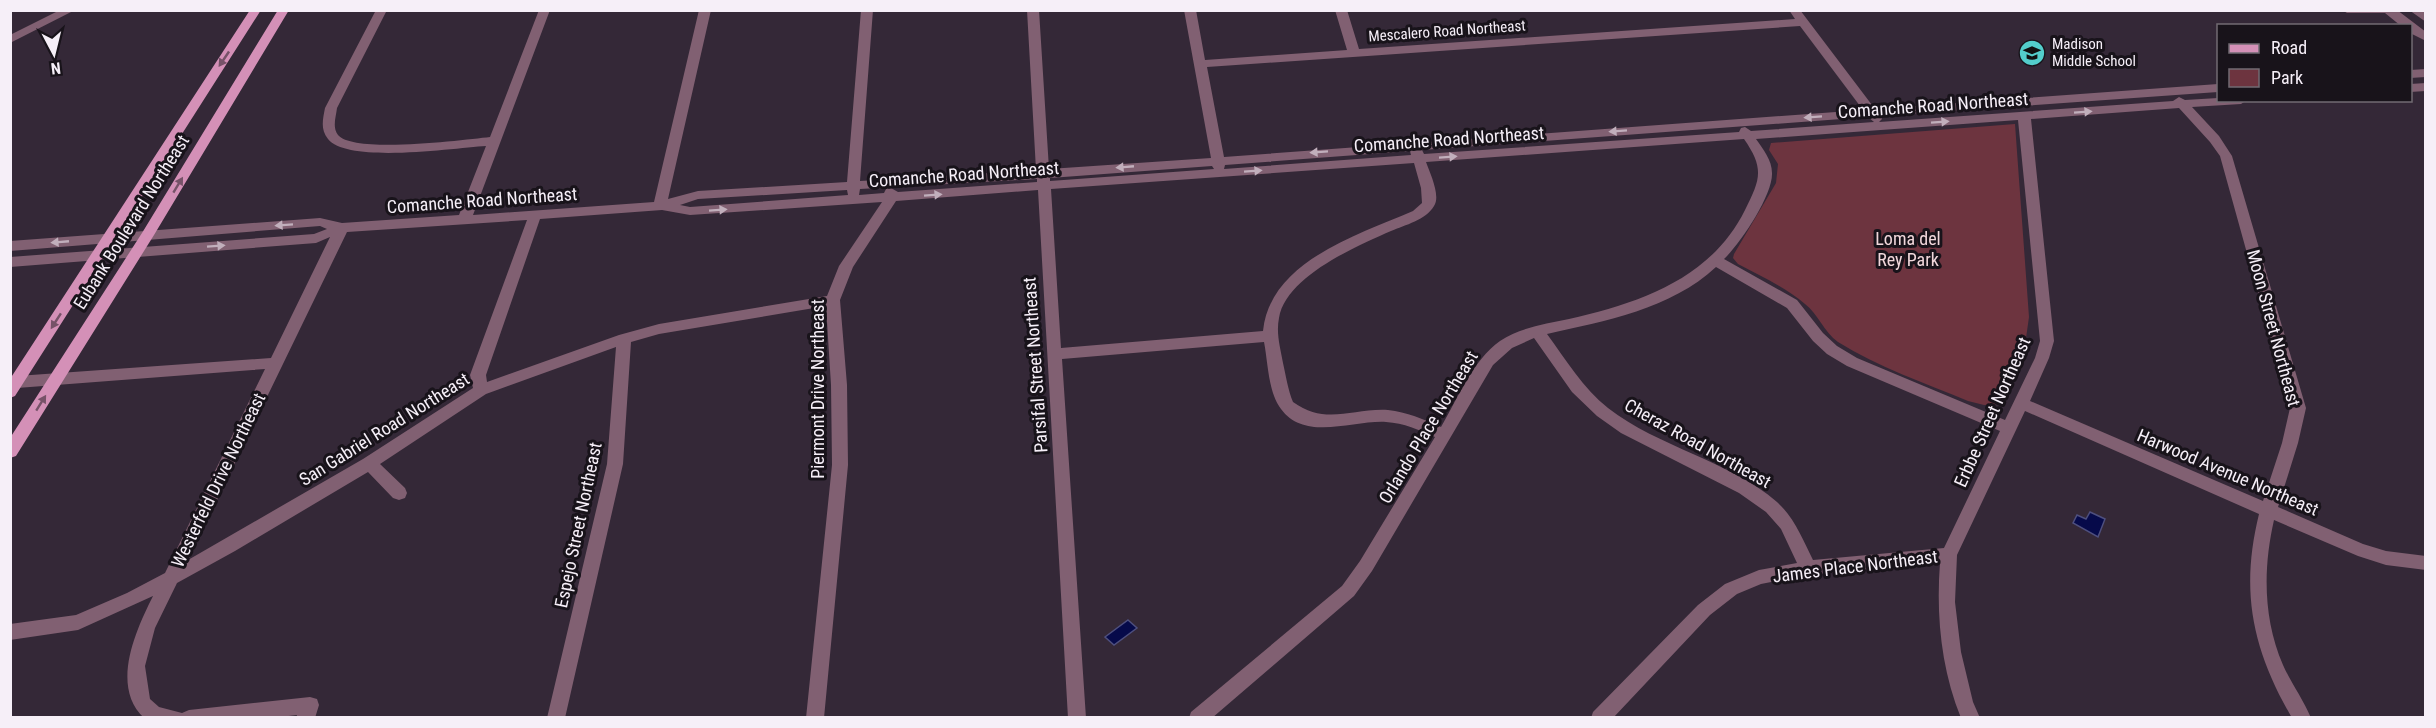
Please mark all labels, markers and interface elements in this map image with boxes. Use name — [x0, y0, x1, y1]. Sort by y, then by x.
street label: Mescalero Road Northeast — [1368, 17, 1526, 45]
north arrow — [24, 24, 84, 84]
legend — [2217, 24, 2412, 102]
place label: Madison Middle School — [2052, 35, 2136, 70]
text: Road — [2271, 37, 2307, 58]
school or university icon: Madison Middle School — [2017, 38, 2047, 68]
one-way arrow — [218, 51, 229, 67]
text: N — [50, 58, 62, 78]
text: Park — [2271, 67, 2303, 88]
street label: Comanche Road Northeast — [1837, 88, 2029, 122]
one-way arrow — [2073, 107, 2092, 117]
one-way arrow — [1803, 112, 1822, 122]
one-way arrow — [1931, 117, 1950, 127]
street label: Comanche Road Northeast — [1353, 122, 1545, 156]
one-way arrow — [1609, 126, 1628, 136]
street label: Eubank Boulevard Northeast — [69, 131, 193, 313]
one-way arrow — [1310, 147, 1329, 157]
one-way arrow — [1438, 153, 1457, 162]
street label: Comanche Road Northeast — [868, 157, 1060, 191]
one-way arrow — [1115, 162, 1134, 172]
one-way arrow — [1244, 167, 1263, 176]
one-way arrow — [172, 177, 183, 193]
street label: Comanche Road Northeast — [386, 183, 578, 217]
one-way arrow — [924, 190, 943, 199]
one-way arrow — [708, 205, 727, 214]
one-way arrow — [275, 220, 294, 229]
park label: Loma del Rey Park — [1875, 228, 1941, 270]
one-way arrow — [50, 237, 69, 247]
one-way arrow — [206, 241, 225, 250]
street label: Moon Street Northeast — [2243, 247, 2305, 409]
street label: Parsifal Street Northeast — [1018, 277, 1052, 453]
street label: Piermont Drive Northeast — [807, 299, 828, 479]
one-way arrow — [50, 313, 61, 330]
street label: Erbbe Street Northeast — [1950, 334, 2034, 490]
street label: Orlando Place Northeast — [1374, 347, 1482, 507]
street label: San Gabriel Road Northeast — [295, 368, 473, 490]
street label: Westerfeld Drive Northeast — [167, 389, 269, 571]
one-way arrow — [36, 394, 47, 411]
street label: Cheraz Road Northeast — [1621, 394, 1775, 492]
street label: Harwood Avenue Northeast — [2134, 424, 2322, 520]
street label: Espejo Street Northeast — [550, 440, 606, 610]
street label: James Place Northeast — [1771, 545, 1939, 587]

